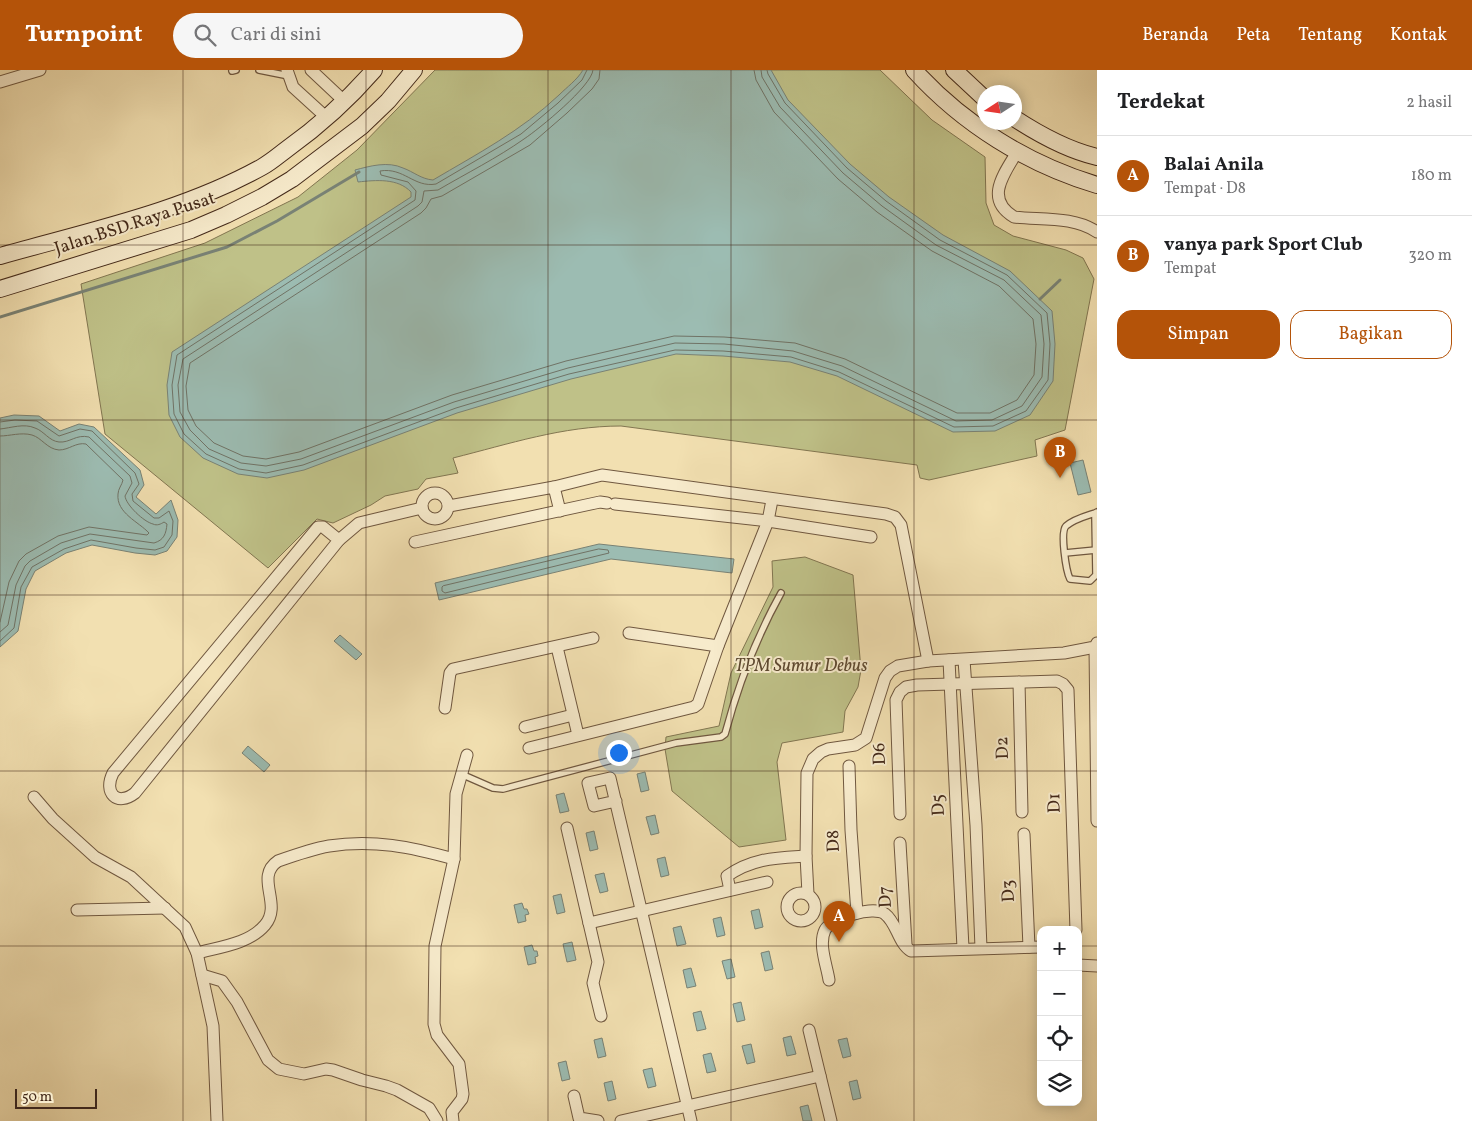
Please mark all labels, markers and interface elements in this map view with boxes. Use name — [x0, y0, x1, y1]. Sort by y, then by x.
search box — [173, 13, 523, 58]
text: Turnpoint — [25, 18, 143, 52]
icon: search — [191, 21, 219, 49]
text: Cari di sini — [231, 22, 321, 48]
text: Beranda — [1142, 23, 1208, 48]
text: Peta — [1236, 23, 1270, 48]
text: Tentang — [1298, 23, 1362, 48]
text: Kontak — [1390, 23, 1447, 48]
north arrow — [977, 85, 1022, 130]
text: Terdekat — [1117, 88, 1205, 117]
text: 2 hasil — [1406, 92, 1452, 114]
text: Balai Anila — [1164, 152, 1264, 178]
text: A — [1127, 165, 1139, 187]
text: 180 m — [1411, 165, 1452, 187]
text: Tempat · D8 — [1164, 178, 1246, 200]
street label: Jalan BSD Raya Pusat — [51, 186, 219, 262]
text: vanya park Sport Club — [1164, 232, 1363, 258]
text: B — [1128, 245, 1138, 267]
text: 320 m — [1408, 245, 1452, 267]
text: Tempat — [1164, 258, 1217, 280]
button: Simpan — [1117, 310, 1280, 359]
button: Bagikan — [1290, 310, 1452, 359]
pin: B — [1044, 437, 1076, 478]
park label: TPM Sumur Debus — [734, 654, 868, 679]
street label: D2 — [990, 736, 1016, 760]
your location — [606, 740, 632, 766]
street label: D6 — [867, 742, 893, 766]
street label: D5 — [926, 793, 952, 817]
street label: D1 — [1042, 793, 1068, 813]
street label: D8 — [821, 829, 847, 853]
street label: D3 — [996, 879, 1022, 903]
street label: D7 — [873, 885, 899, 909]
pin: A — [823, 901, 855, 942]
map controls — [1037, 926, 1082, 1106]
button: + — [1037, 926, 1082, 971]
button: − — [1037, 971, 1082, 1016]
button: locate — [1037, 1016, 1082, 1061]
button: layers — [1037, 1061, 1082, 1106]
scale bar — [15, 1086, 98, 1109]
text: 50 m — [22, 1088, 52, 1107]

